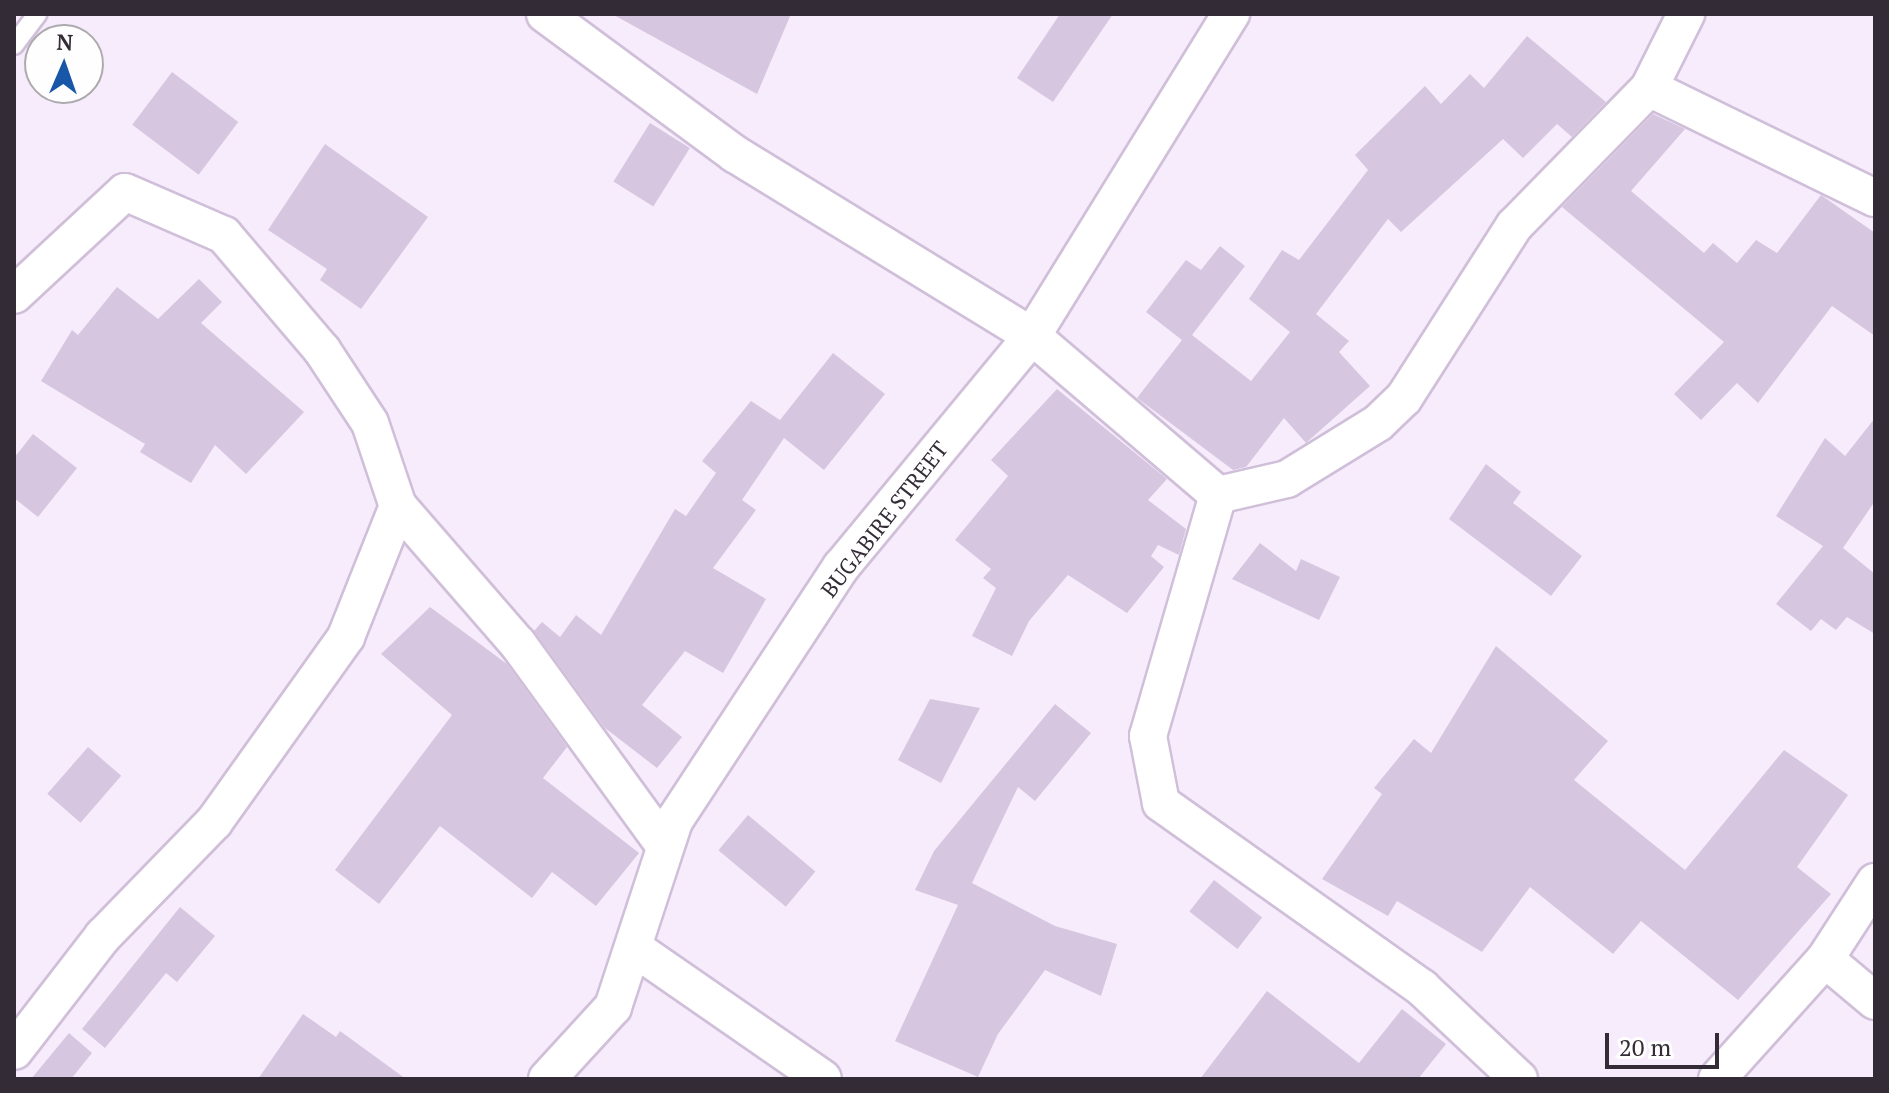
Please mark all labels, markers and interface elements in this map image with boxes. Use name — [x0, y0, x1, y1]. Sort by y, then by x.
north arrow — [24, 24, 104, 104]
text: N — [56, 27, 74, 56]
street label: BUGABIRE STREET — [815, 436, 953, 602]
scale bar — [1609, 1017, 1723, 1067]
text: 20 m — [1619, 1031, 1671, 1063]

